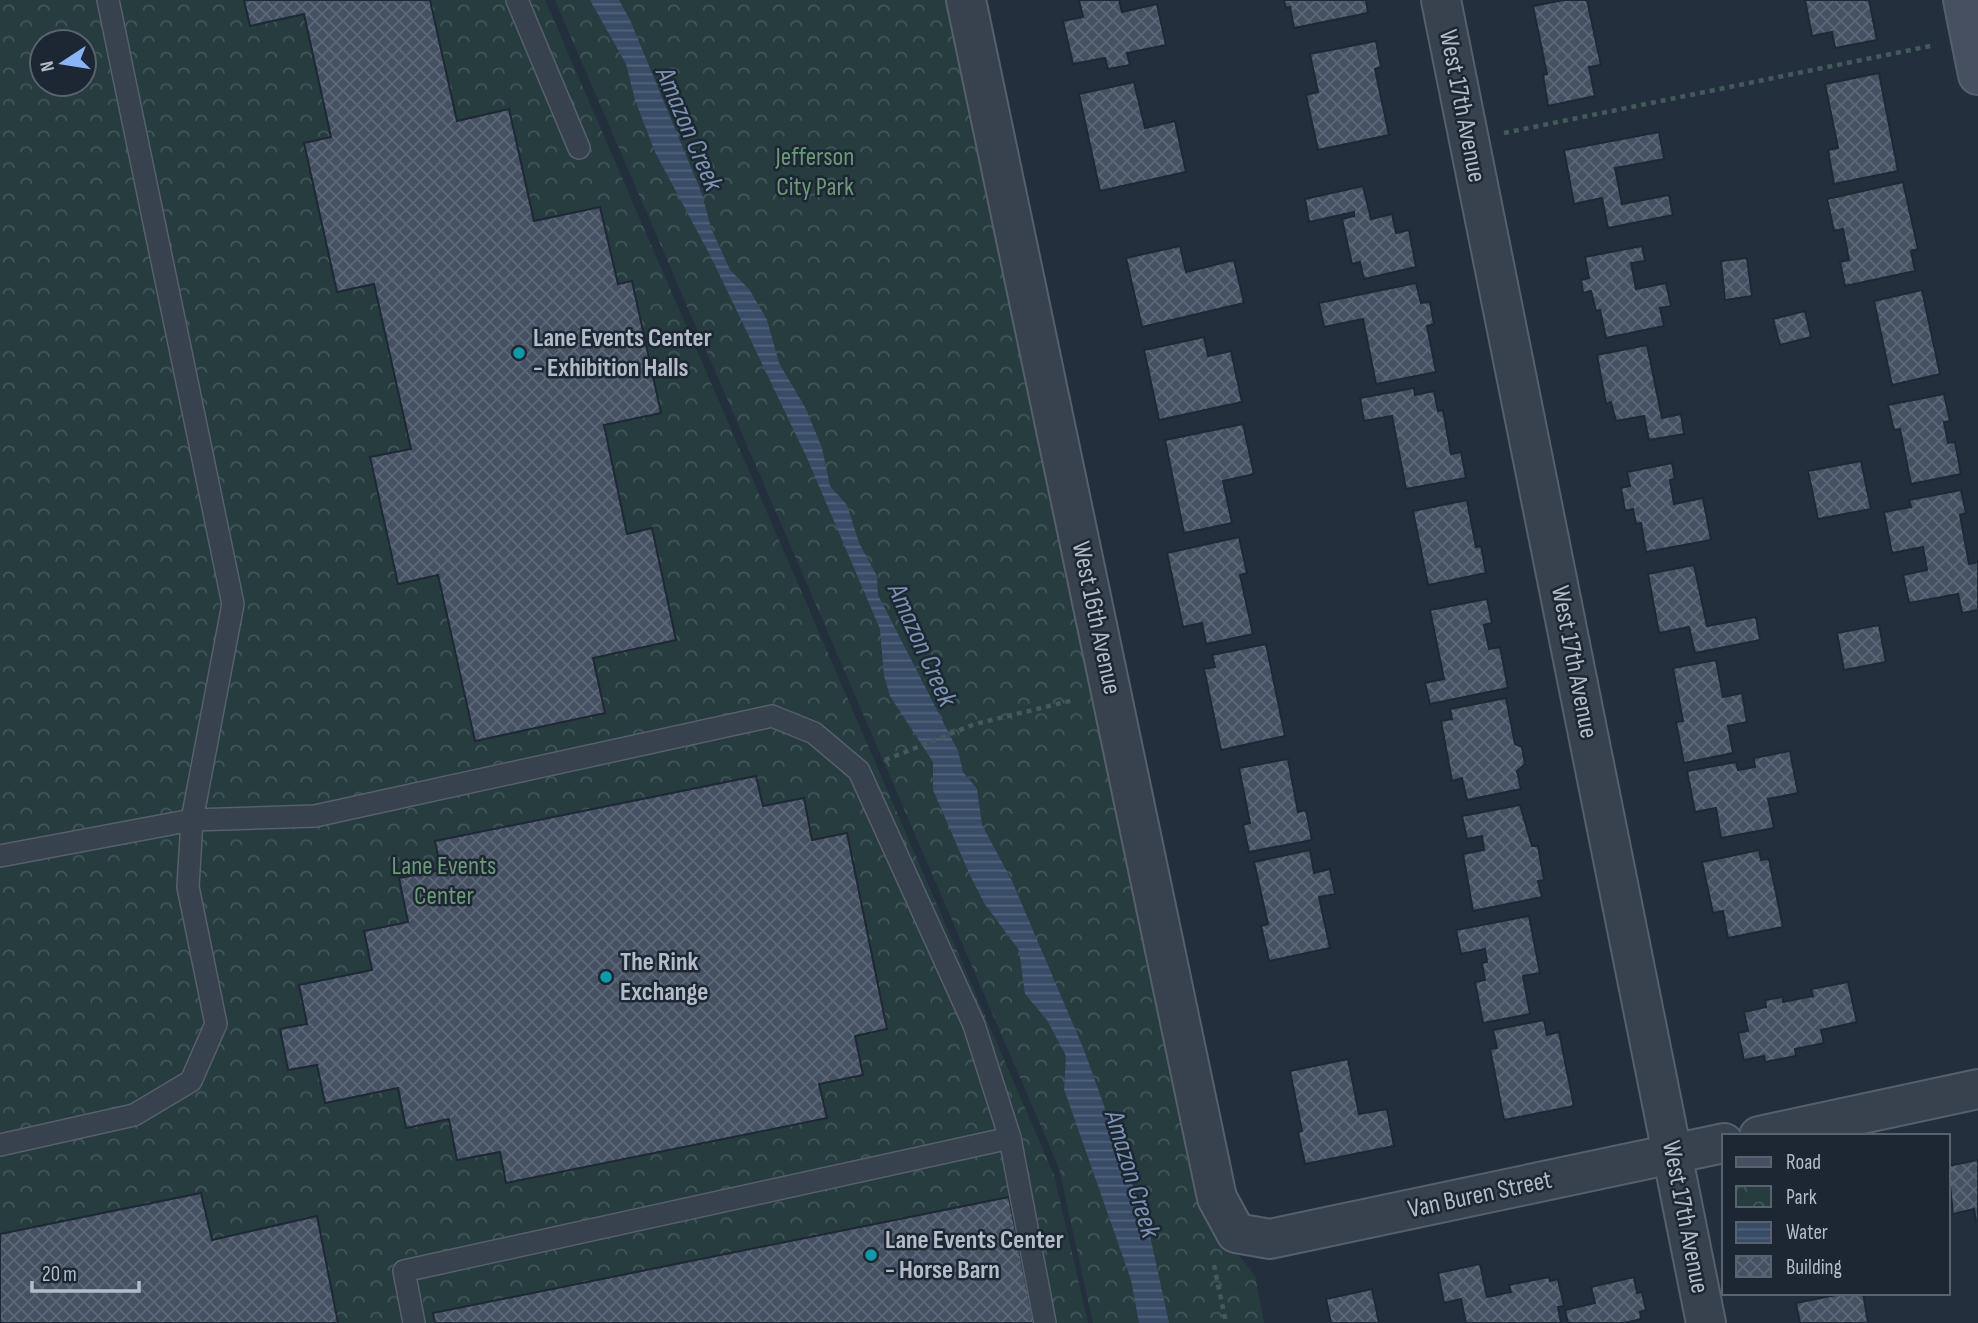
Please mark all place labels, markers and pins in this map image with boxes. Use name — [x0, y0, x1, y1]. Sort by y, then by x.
place label: Lane Events Center - Exhibition Halls — [533, 323, 712, 384]
marker: Lane Events Center - Exhibition Halls — [511, 345, 527, 361]
place label: The Rink Exchange — [620, 947, 708, 1008]
marker: The Rink Exchange — [598, 969, 614, 985]
place label: Lane Events Center - Horse Barn — [885, 1225, 1064, 1286]
marker: Lane Events Center - Horse Barn — [863, 1247, 879, 1263]

